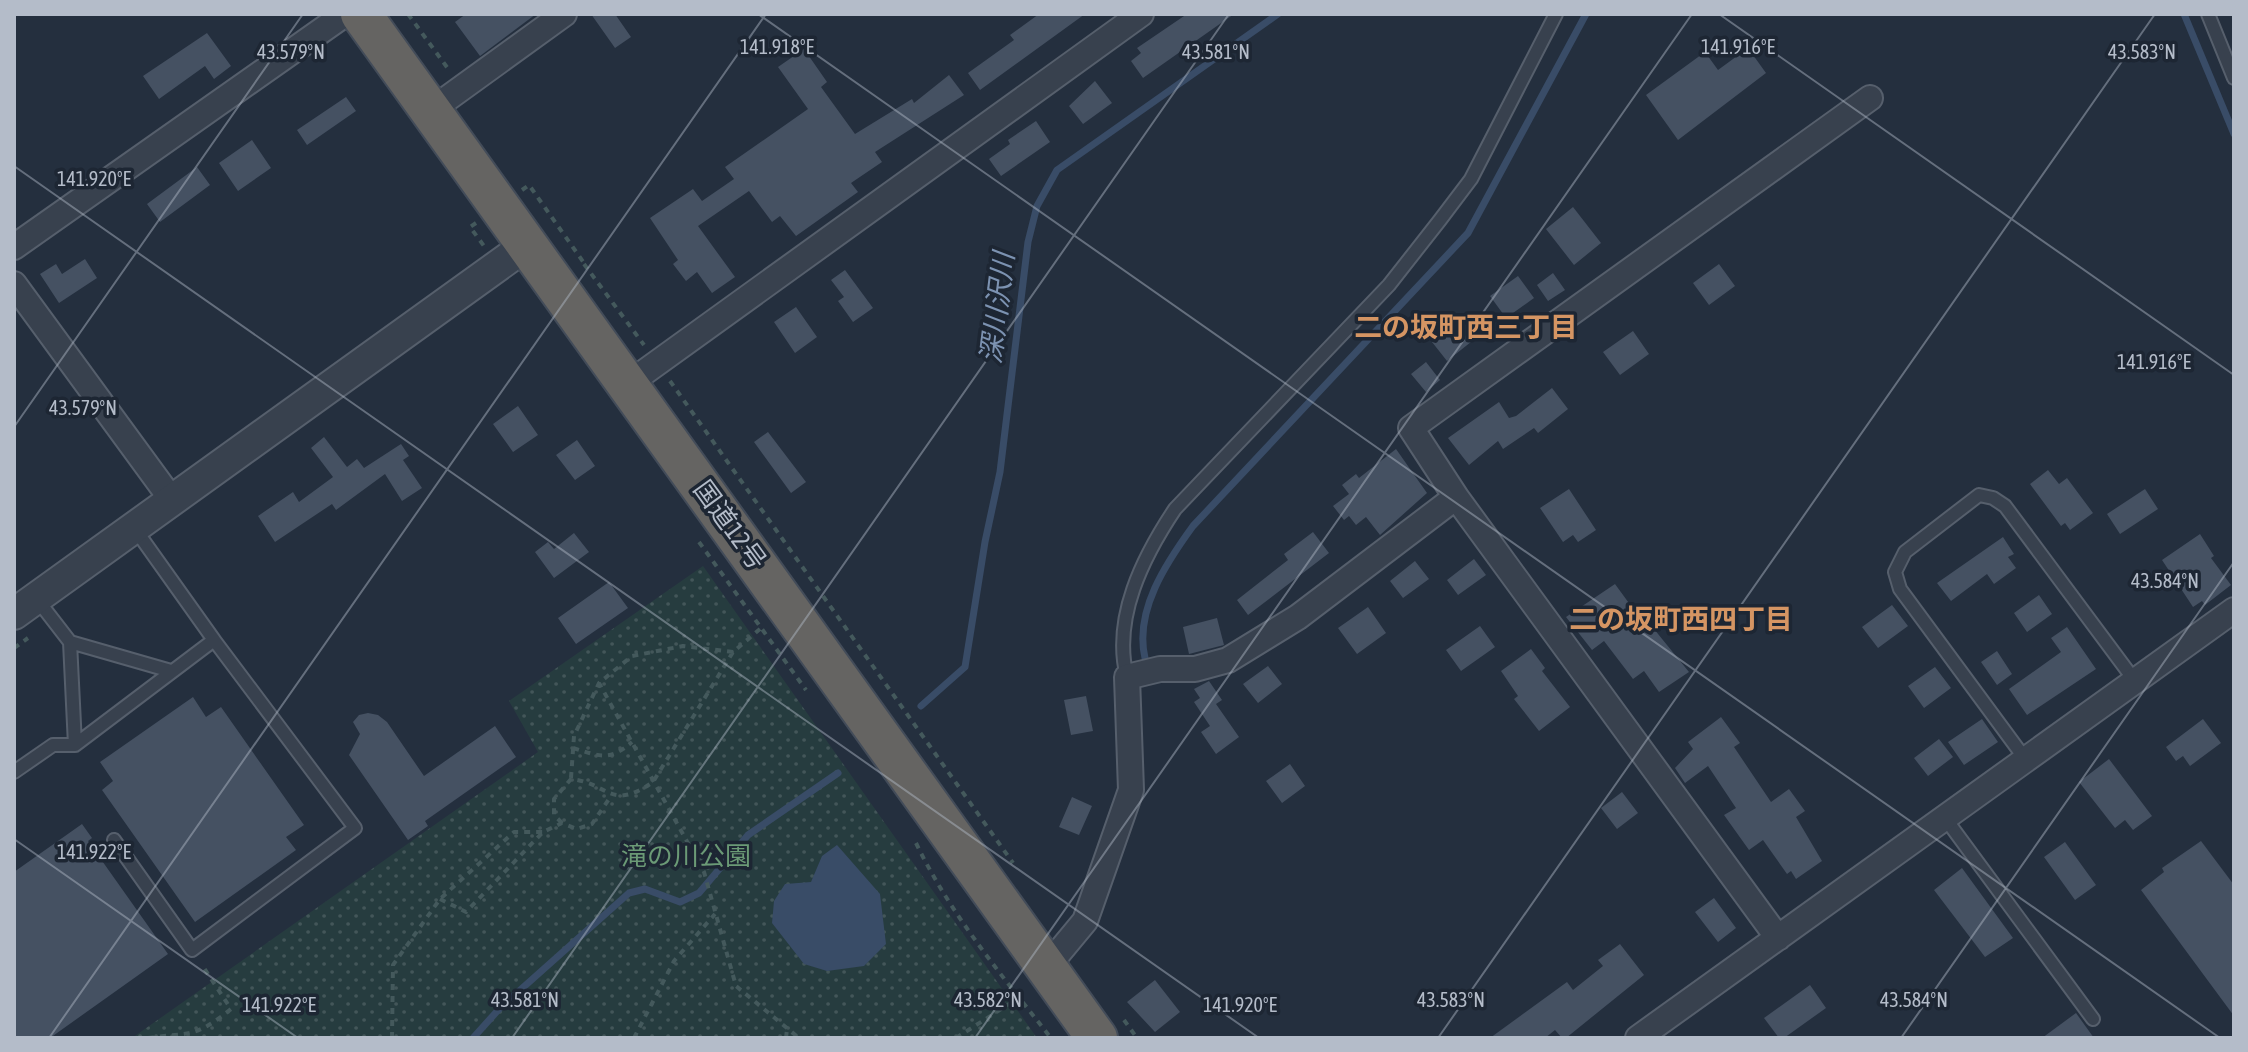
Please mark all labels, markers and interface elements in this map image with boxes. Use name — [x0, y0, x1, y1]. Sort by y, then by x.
text: 141.918°E — [740, 35, 814, 58]
text: 141.916°E — [1701, 35, 1775, 58]
text: 43.579°N — [257, 40, 325, 63]
text: 43.581°N — [1182, 40, 1250, 63]
text: 43.583°N — [2108, 40, 2176, 63]
text: 141.920°E — [57, 167, 131, 190]
water label: 深川沢川 — [974, 247, 1020, 366]
district label: 二の坂町西三丁目 — [1354, 311, 1578, 343]
text: 141.916°E — [2117, 350, 2191, 373]
text: 43.579°N — [49, 396, 117, 419]
street label: 国道12号 — [688, 475, 772, 575]
text: 43.584°N — [2131, 569, 2199, 592]
district label: 二の坂町西四丁目 — [1569, 603, 1793, 635]
text: 141.922°E — [57, 840, 131, 863]
park label: 滝の川公園 — [621, 841, 751, 871]
text: 43.581°N — [491, 988, 559, 1011]
text: 43.582°N — [954, 988, 1022, 1011]
text: 43.583°N — [1417, 988, 1485, 1011]
text: 43.584°N — [1880, 988, 1948, 1011]
text: 141.922°E — [242, 993, 316, 1016]
text: 141.920°E — [1203, 993, 1277, 1016]

